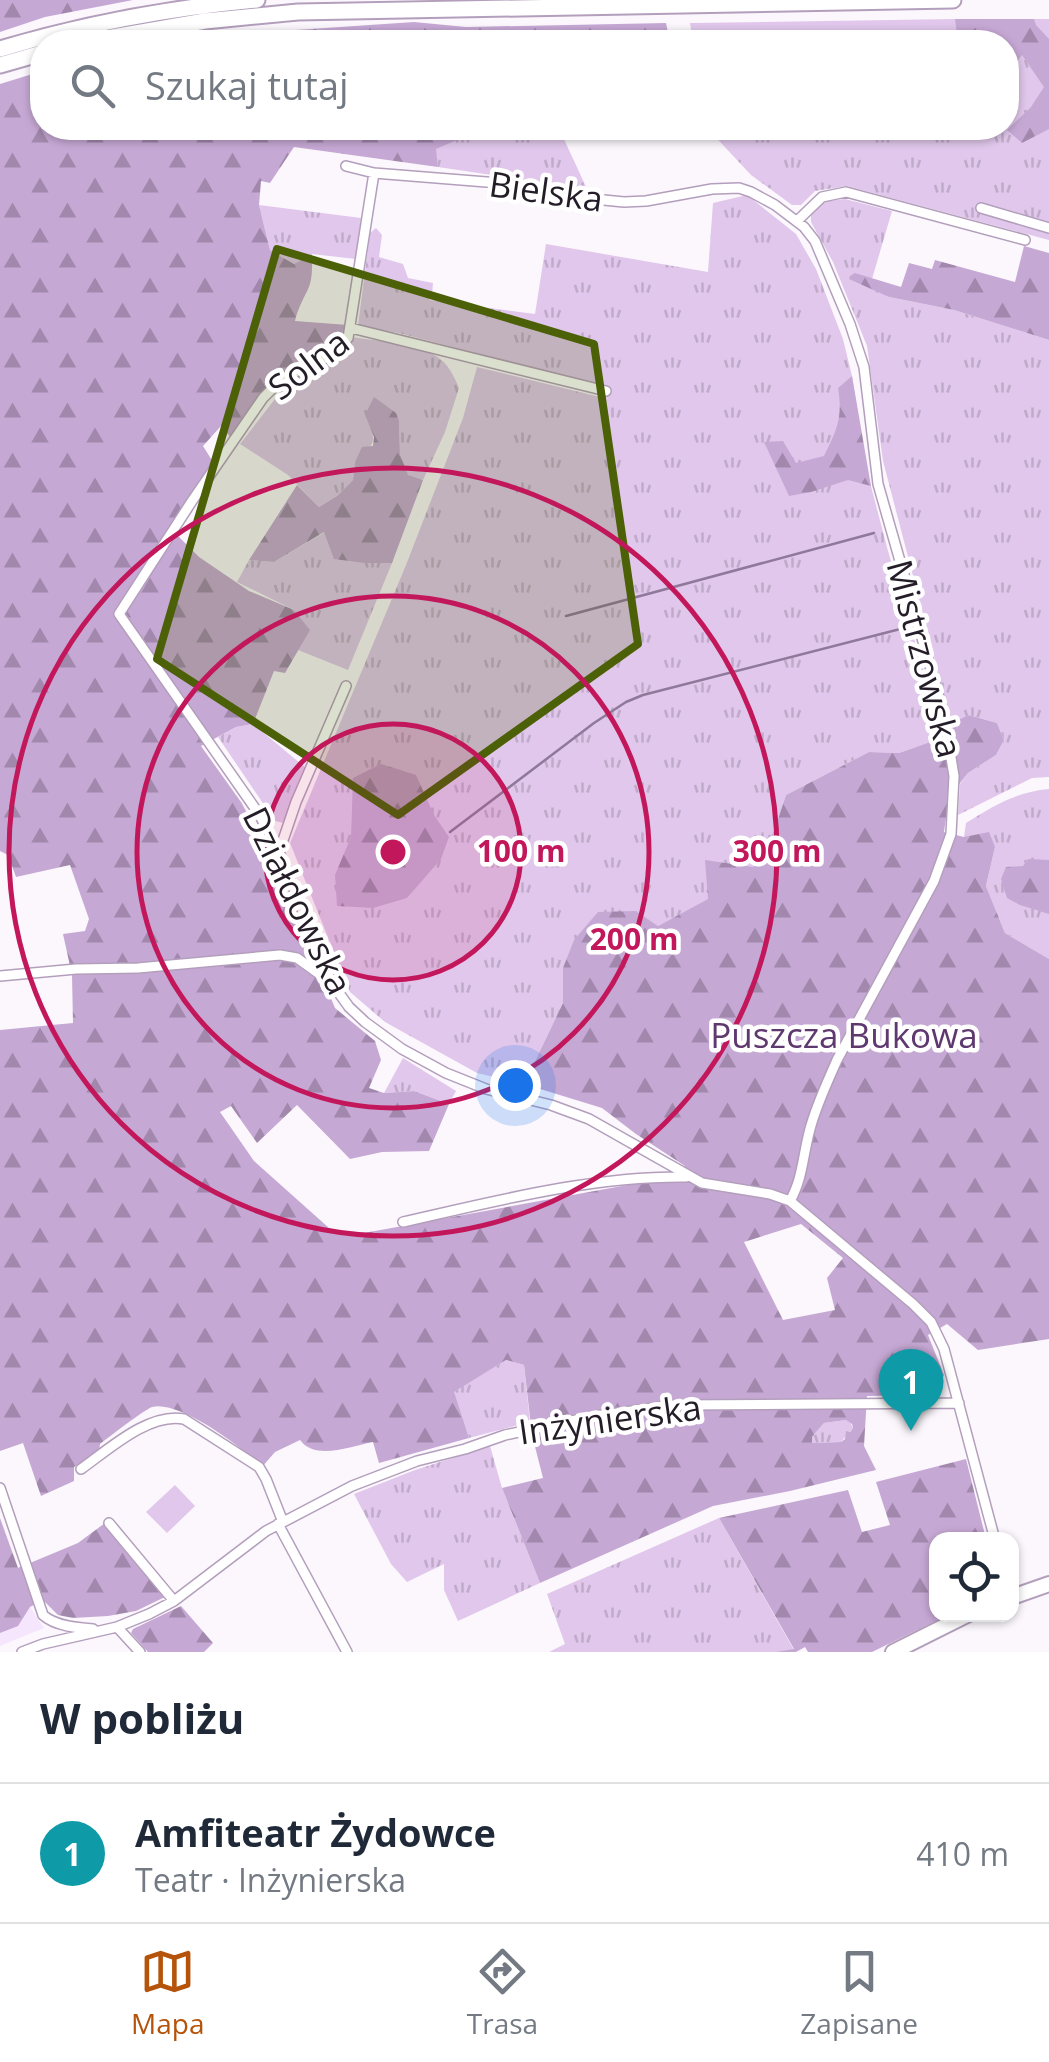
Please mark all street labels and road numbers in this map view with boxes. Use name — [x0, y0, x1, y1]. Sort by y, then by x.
street label: Bielska — [486, 159, 606, 222]
street label: Solna — [258, 318, 358, 410]
street label: Mistrzowska — [876, 555, 974, 763]
street label: Działdowska — [233, 799, 364, 1002]
street label: Inżynierska — [515, 1382, 704, 1455]

